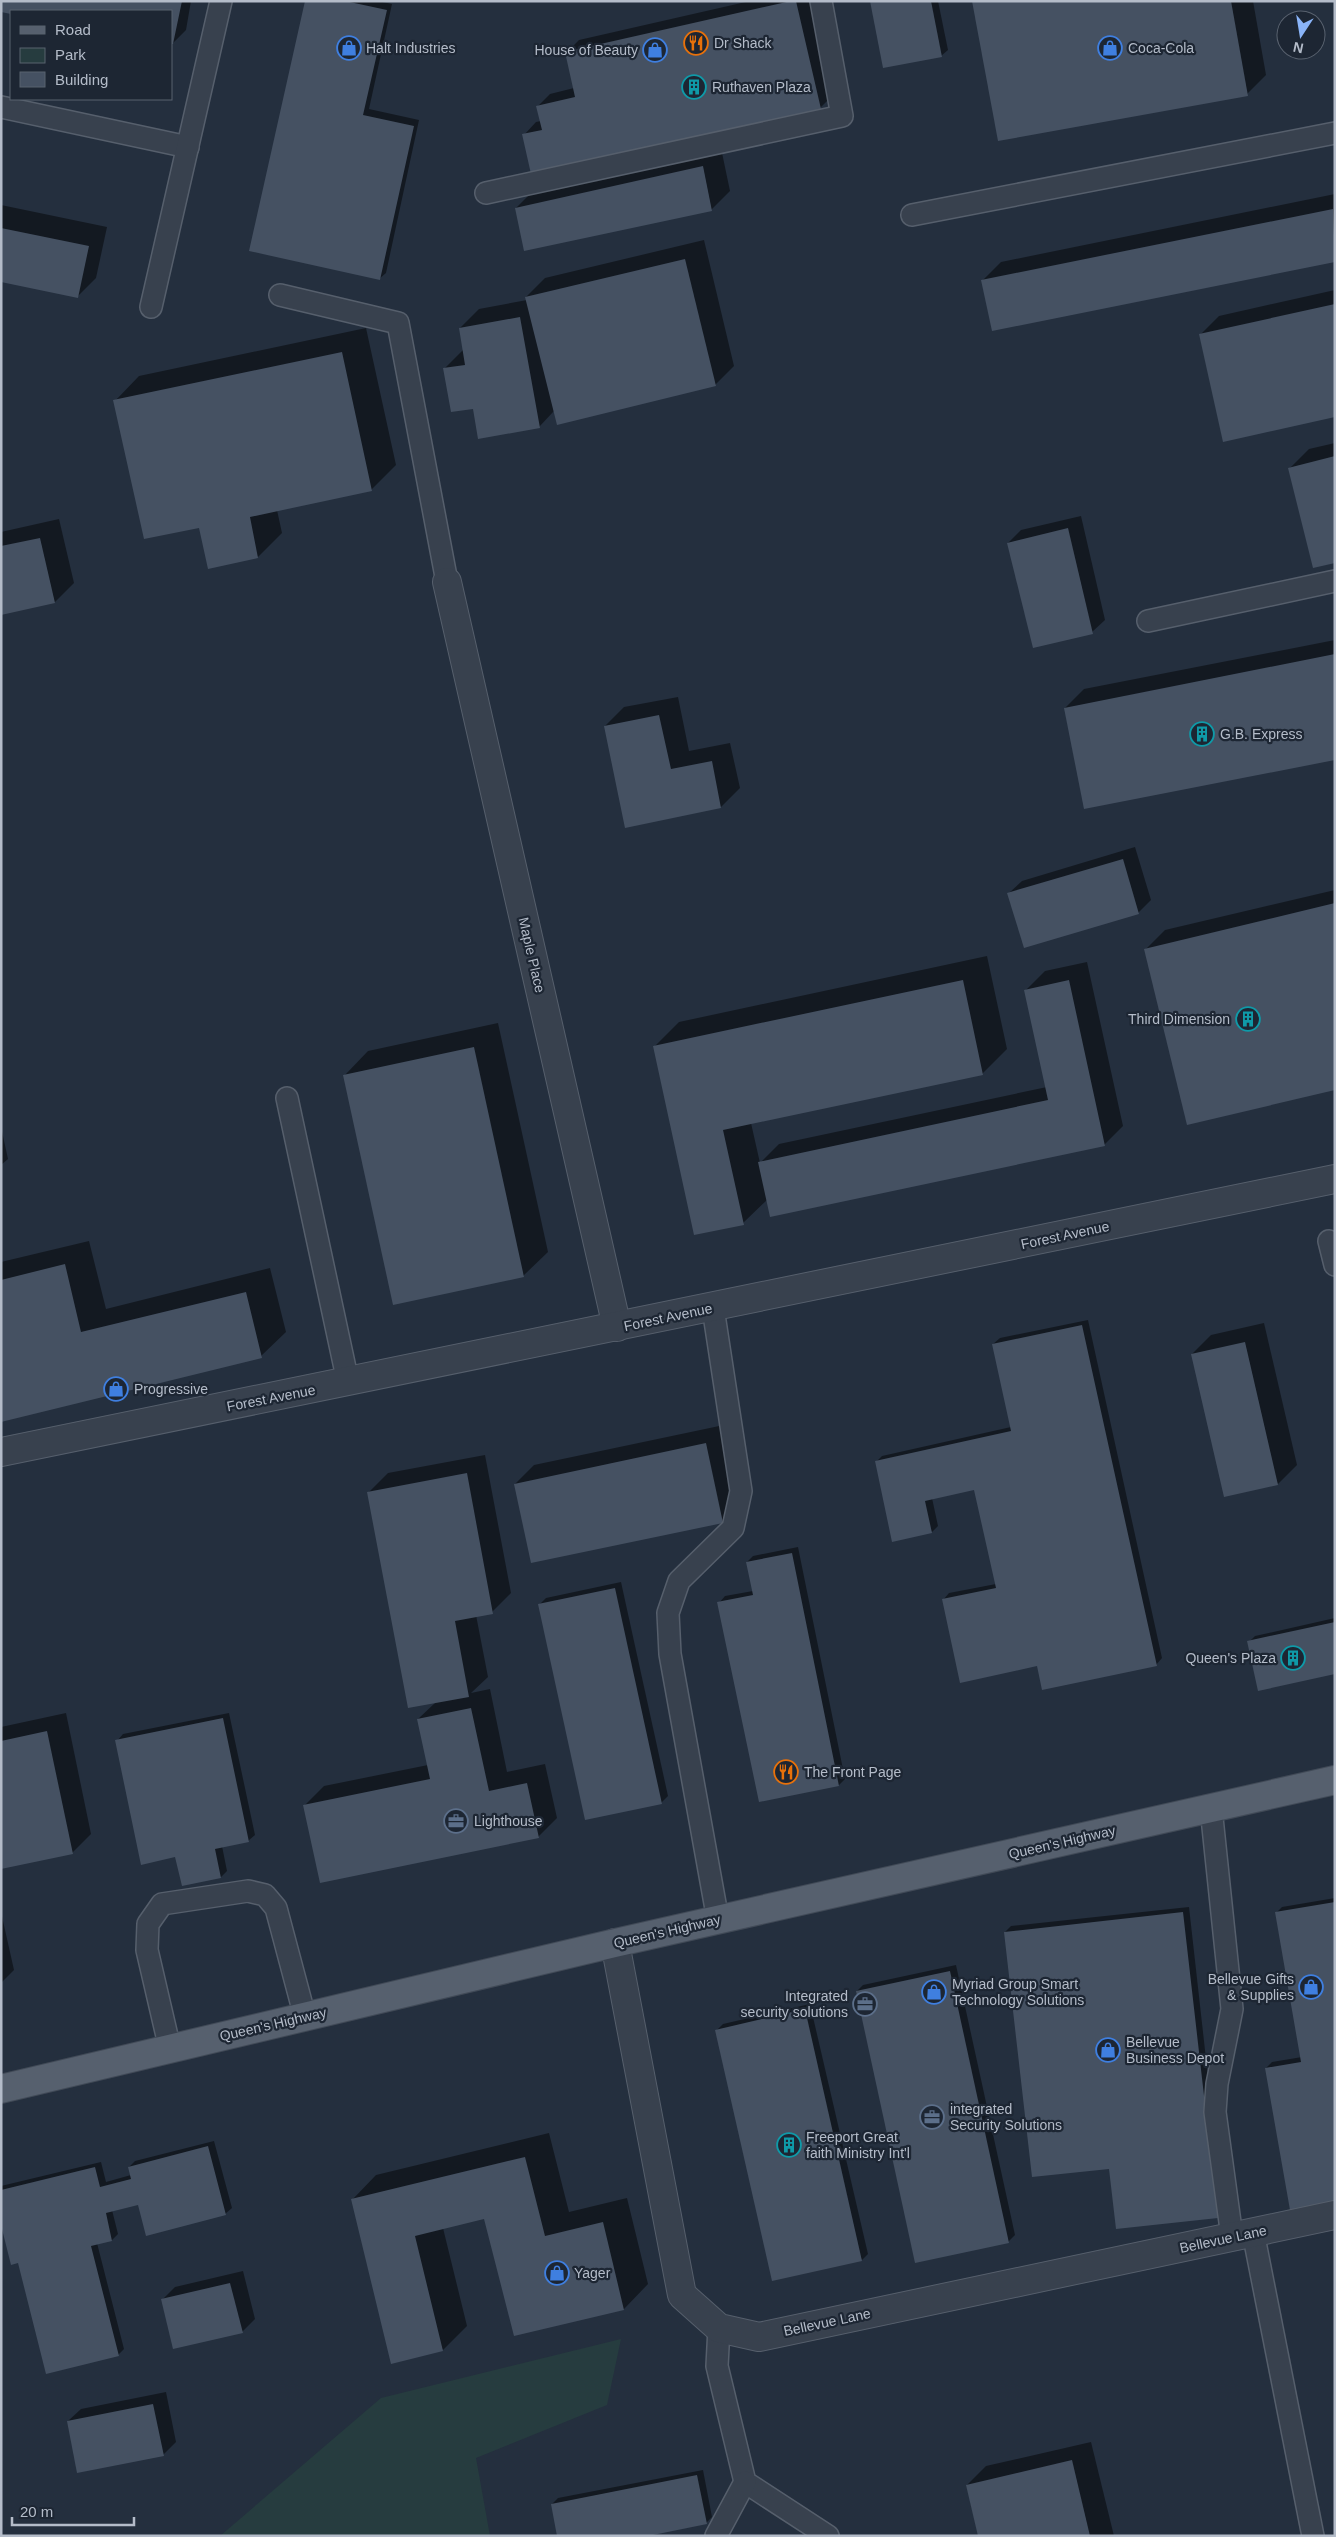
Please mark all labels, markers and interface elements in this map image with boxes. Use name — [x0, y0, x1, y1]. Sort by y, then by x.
legend — [10, 10, 172, 100]
north arrow — [1276, 10, 1326, 60]
text: Road — [55, 21, 91, 38]
restaurant icon: Dr Shack — [683, 30, 709, 56]
shop icon: Halt Industries — [336, 35, 362, 61]
place label: Dr Shack — [714, 35, 773, 51]
shop icon: Coca-Cola — [1097, 35, 1123, 61]
shop icon: House of Beauty — [642, 37, 668, 63]
text: N — [1292, 39, 1305, 57]
place label: Halt Industries — [366, 40, 455, 56]
place label: Coca-Cola — [1128, 40, 1194, 56]
place label: House of Beauty — [534, 42, 638, 58]
text: Park — [55, 46, 86, 63]
text: Building — [55, 71, 108, 88]
building icon: Ruthaven Plaza — [681, 74, 707, 100]
place label: Ruthaven Plaza — [712, 79, 811, 95]
building icon: G.B. Express — [1189, 721, 1215, 747]
place label: G.B. Express — [1220, 726, 1302, 742]
street label: Maple Place — [516, 916, 549, 995]
building icon: Third Dimension — [1235, 1006, 1261, 1032]
place label: Third Dimension — [1128, 1011, 1230, 1027]
street label: Forest Avenue — [1019, 1218, 1111, 1252]
street label: Forest Avenue — [622, 1300, 714, 1334]
shop icon: Progressive — [103, 1376, 129, 1402]
place label: Progressive — [134, 1381, 208, 1397]
street label: Forest Avenue — [225, 1382, 317, 1414]
building icon: Queen's Plaza — [1280, 1645, 1306, 1671]
place label: Queen's Plaza — [1185, 1650, 1276, 1666]
restaurant icon: The Front Page — [773, 1759, 799, 1785]
place label: The Front Page — [804, 1764, 901, 1780]
office icon: Lighthouse — [443, 1808, 469, 1834]
place label: Lighthouse — [474, 1813, 543, 1829]
street label: Queen's Highway — [1007, 1822, 1117, 1862]
street label: Queen's Highway — [612, 1911, 722, 1951]
place label: Bellevue Gifts & Supplies — [1208, 1971, 1294, 2003]
shop icon: Bellevue Gifts & Supplies — [1298, 1974, 1324, 2000]
place label: Myriad Group Smart Technology Solutions — [952, 1976, 1084, 2008]
shop icon: Myriad Group Smart Technology Solutions — [921, 1979, 947, 2005]
place label: Integrated security solutions — [741, 1988, 848, 2020]
office icon: Integrated security solutions — [852, 1991, 878, 2017]
street label: Queen's Highway — [218, 2004, 328, 2044]
place label: Bellevue Business Depot — [1126, 2034, 1224, 2066]
shop icon: Bellevue Business Depot — [1095, 2037, 1121, 2063]
place label: integrated Security Solutions — [950, 2101, 1062, 2133]
office icon: integrated Security Solutions — [919, 2104, 945, 2130]
place label: Freeport Great faith Ministry Int'l — [806, 2129, 910, 2161]
building icon: Freeport Great faith Ministry Int'l — [776, 2132, 802, 2158]
street label: Bellevue Lane — [1178, 2222, 1268, 2256]
shop icon: Yager — [544, 2260, 570, 2286]
place label: Yager — [574, 2265, 611, 2281]
street label: Bellevue Lane — [782, 2305, 872, 2339]
scale bar — [12, 2494, 135, 2526]
text: 20 m — [20, 2503, 53, 2520]

